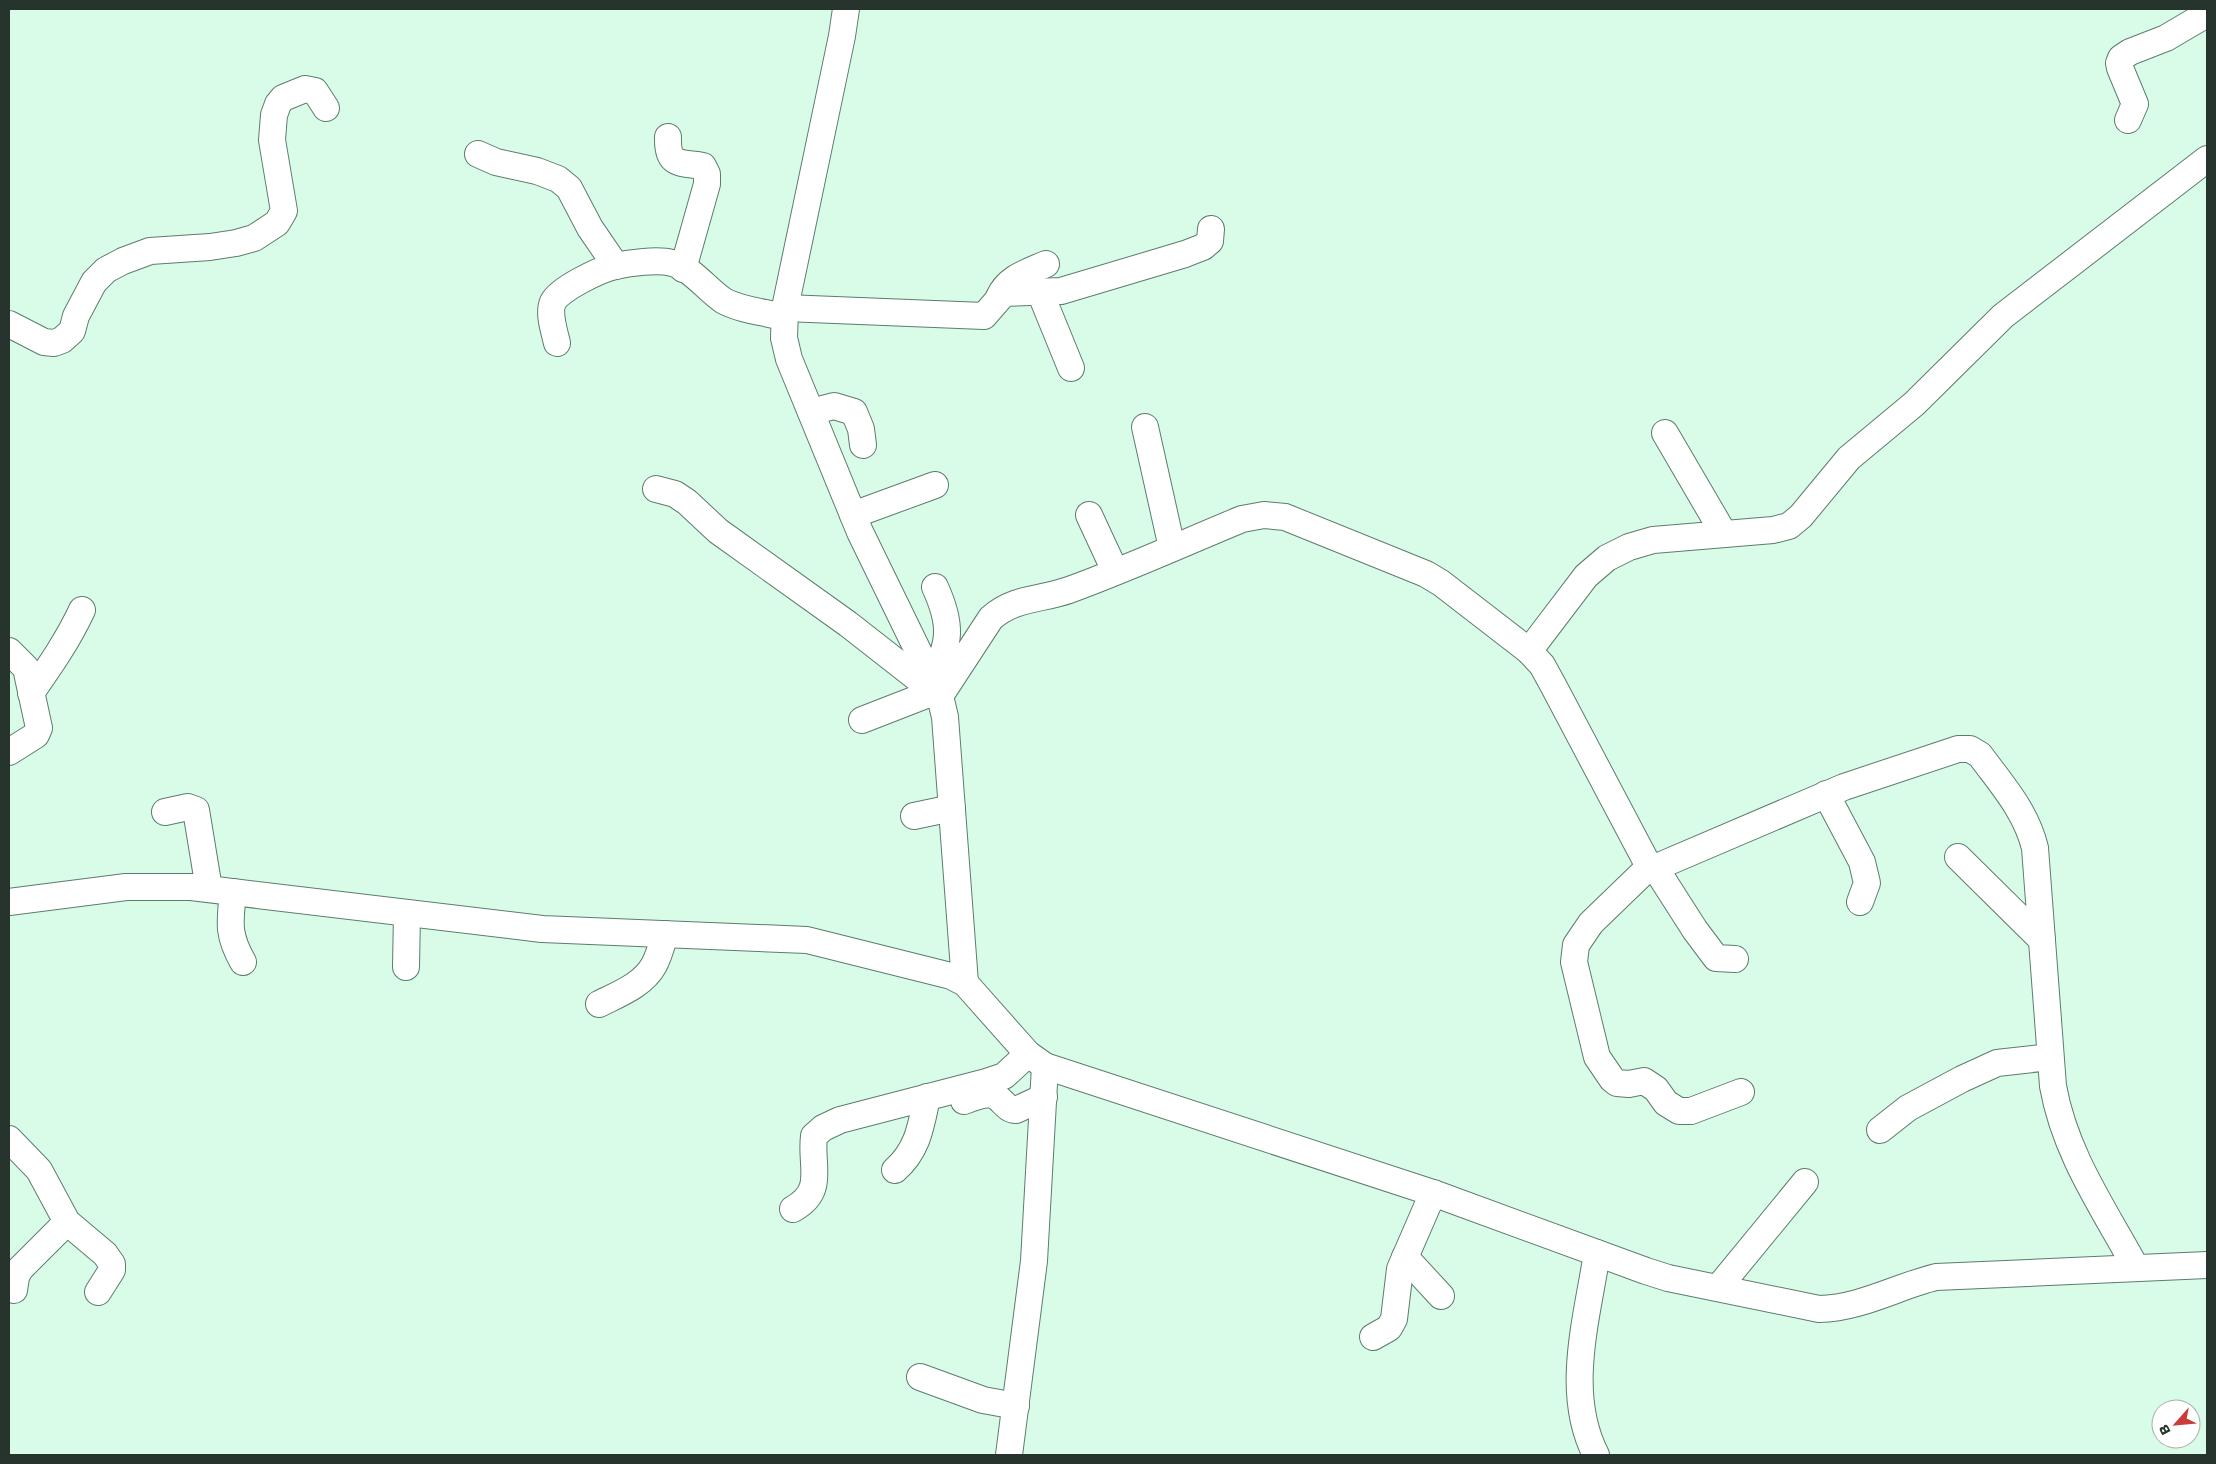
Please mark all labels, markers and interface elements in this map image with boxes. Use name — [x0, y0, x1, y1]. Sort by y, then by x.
north arrow — [2151, 1399, 2201, 1449]
text: B — [2155, 1422, 2174, 1438]

